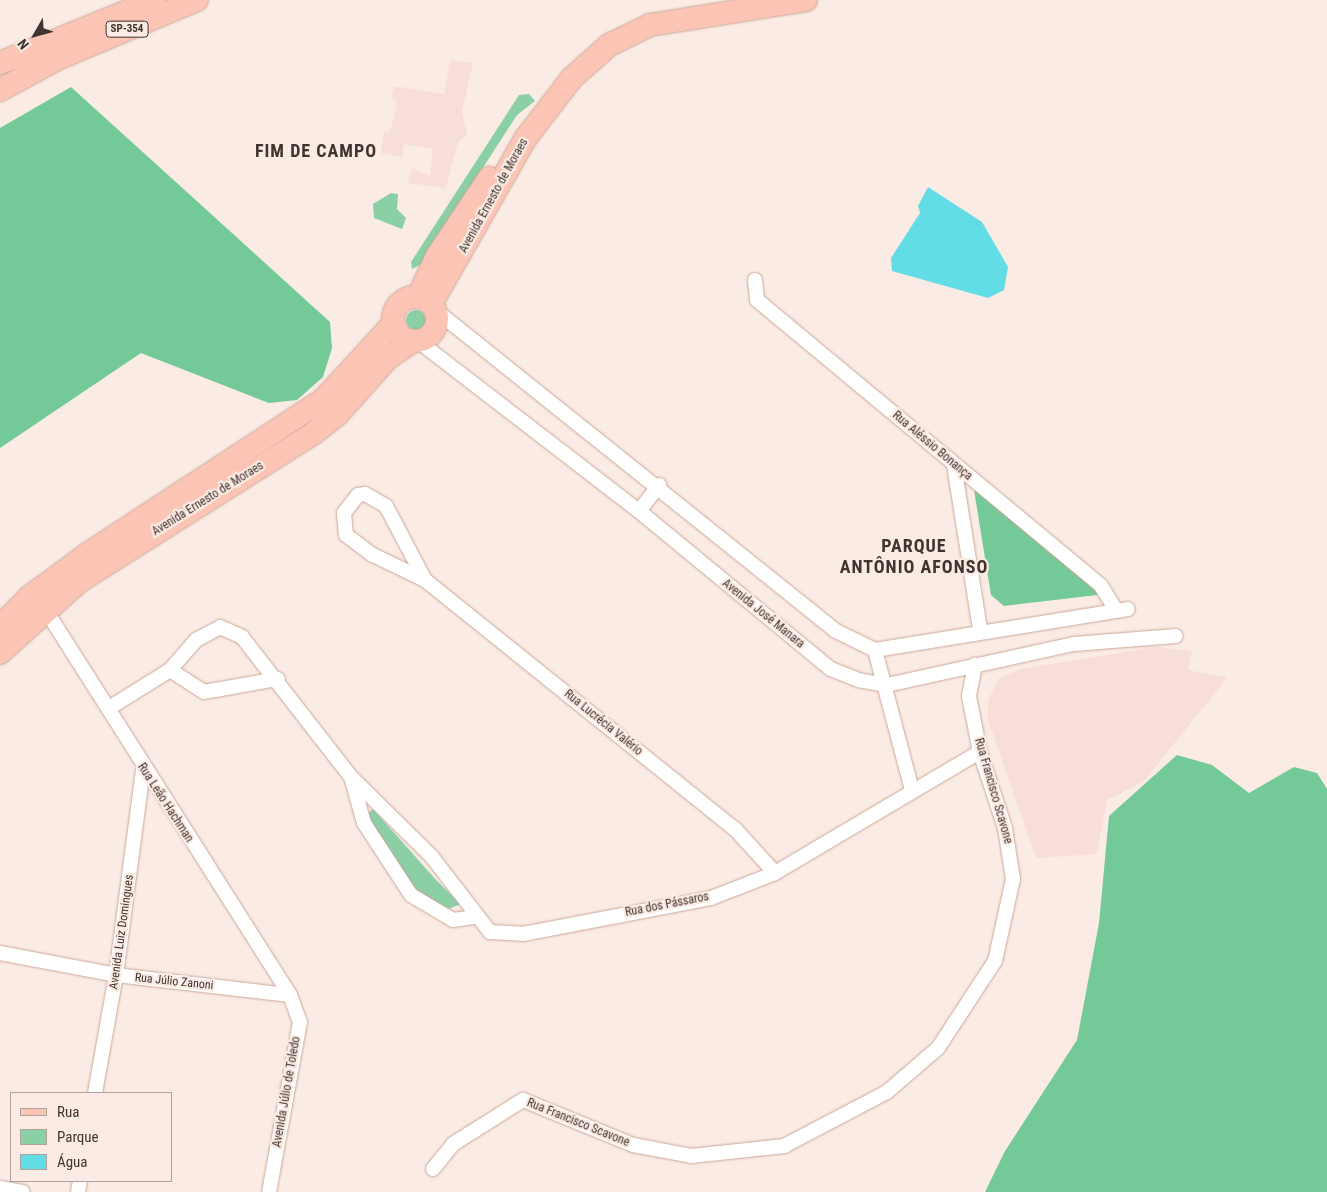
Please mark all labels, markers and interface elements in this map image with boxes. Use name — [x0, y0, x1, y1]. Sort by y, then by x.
north arrow — [10, 10, 60, 60]
road number: SP-354 — [104, 20, 150, 38]
text: N — [14, 36, 32, 53]
street label: Avenida Ernesto de Moraes — [456, 136, 532, 256]
district label: FIM DE CAMPO — [253, 140, 379, 162]
street label: Rua Aléssio Bonança — [889, 408, 975, 484]
street label: Avenida Ernesto de Moraes — [150, 459, 266, 539]
district label: PARQUE ANTÔNIO AFONSO — [838, 536, 990, 578]
street label: Avenida José Manara — [719, 576, 807, 652]
street label: Rua Lucrécia Valério — [561, 687, 645, 759]
street label: Rua Francisco Scavone — [971, 736, 1015, 846]
street label: Rua Leão Hachman — [134, 761, 196, 845]
street label: Avenida Luiz Domingues — [107, 874, 137, 990]
street label: Rua dos Pássaros — [624, 890, 710, 920]
street label: Rua Júlio Zanoni — [134, 971, 214, 993]
street label: Avenida Júlio de Toledo — [270, 1035, 304, 1149]
legend — [10, 1092, 172, 1182]
street label: Rua Francisco Scavone — [525, 1096, 631, 1150]
text: Rua — [57, 1103, 79, 1121]
text: Parque — [57, 1128, 99, 1146]
text: Água — [57, 1153, 87, 1171]

